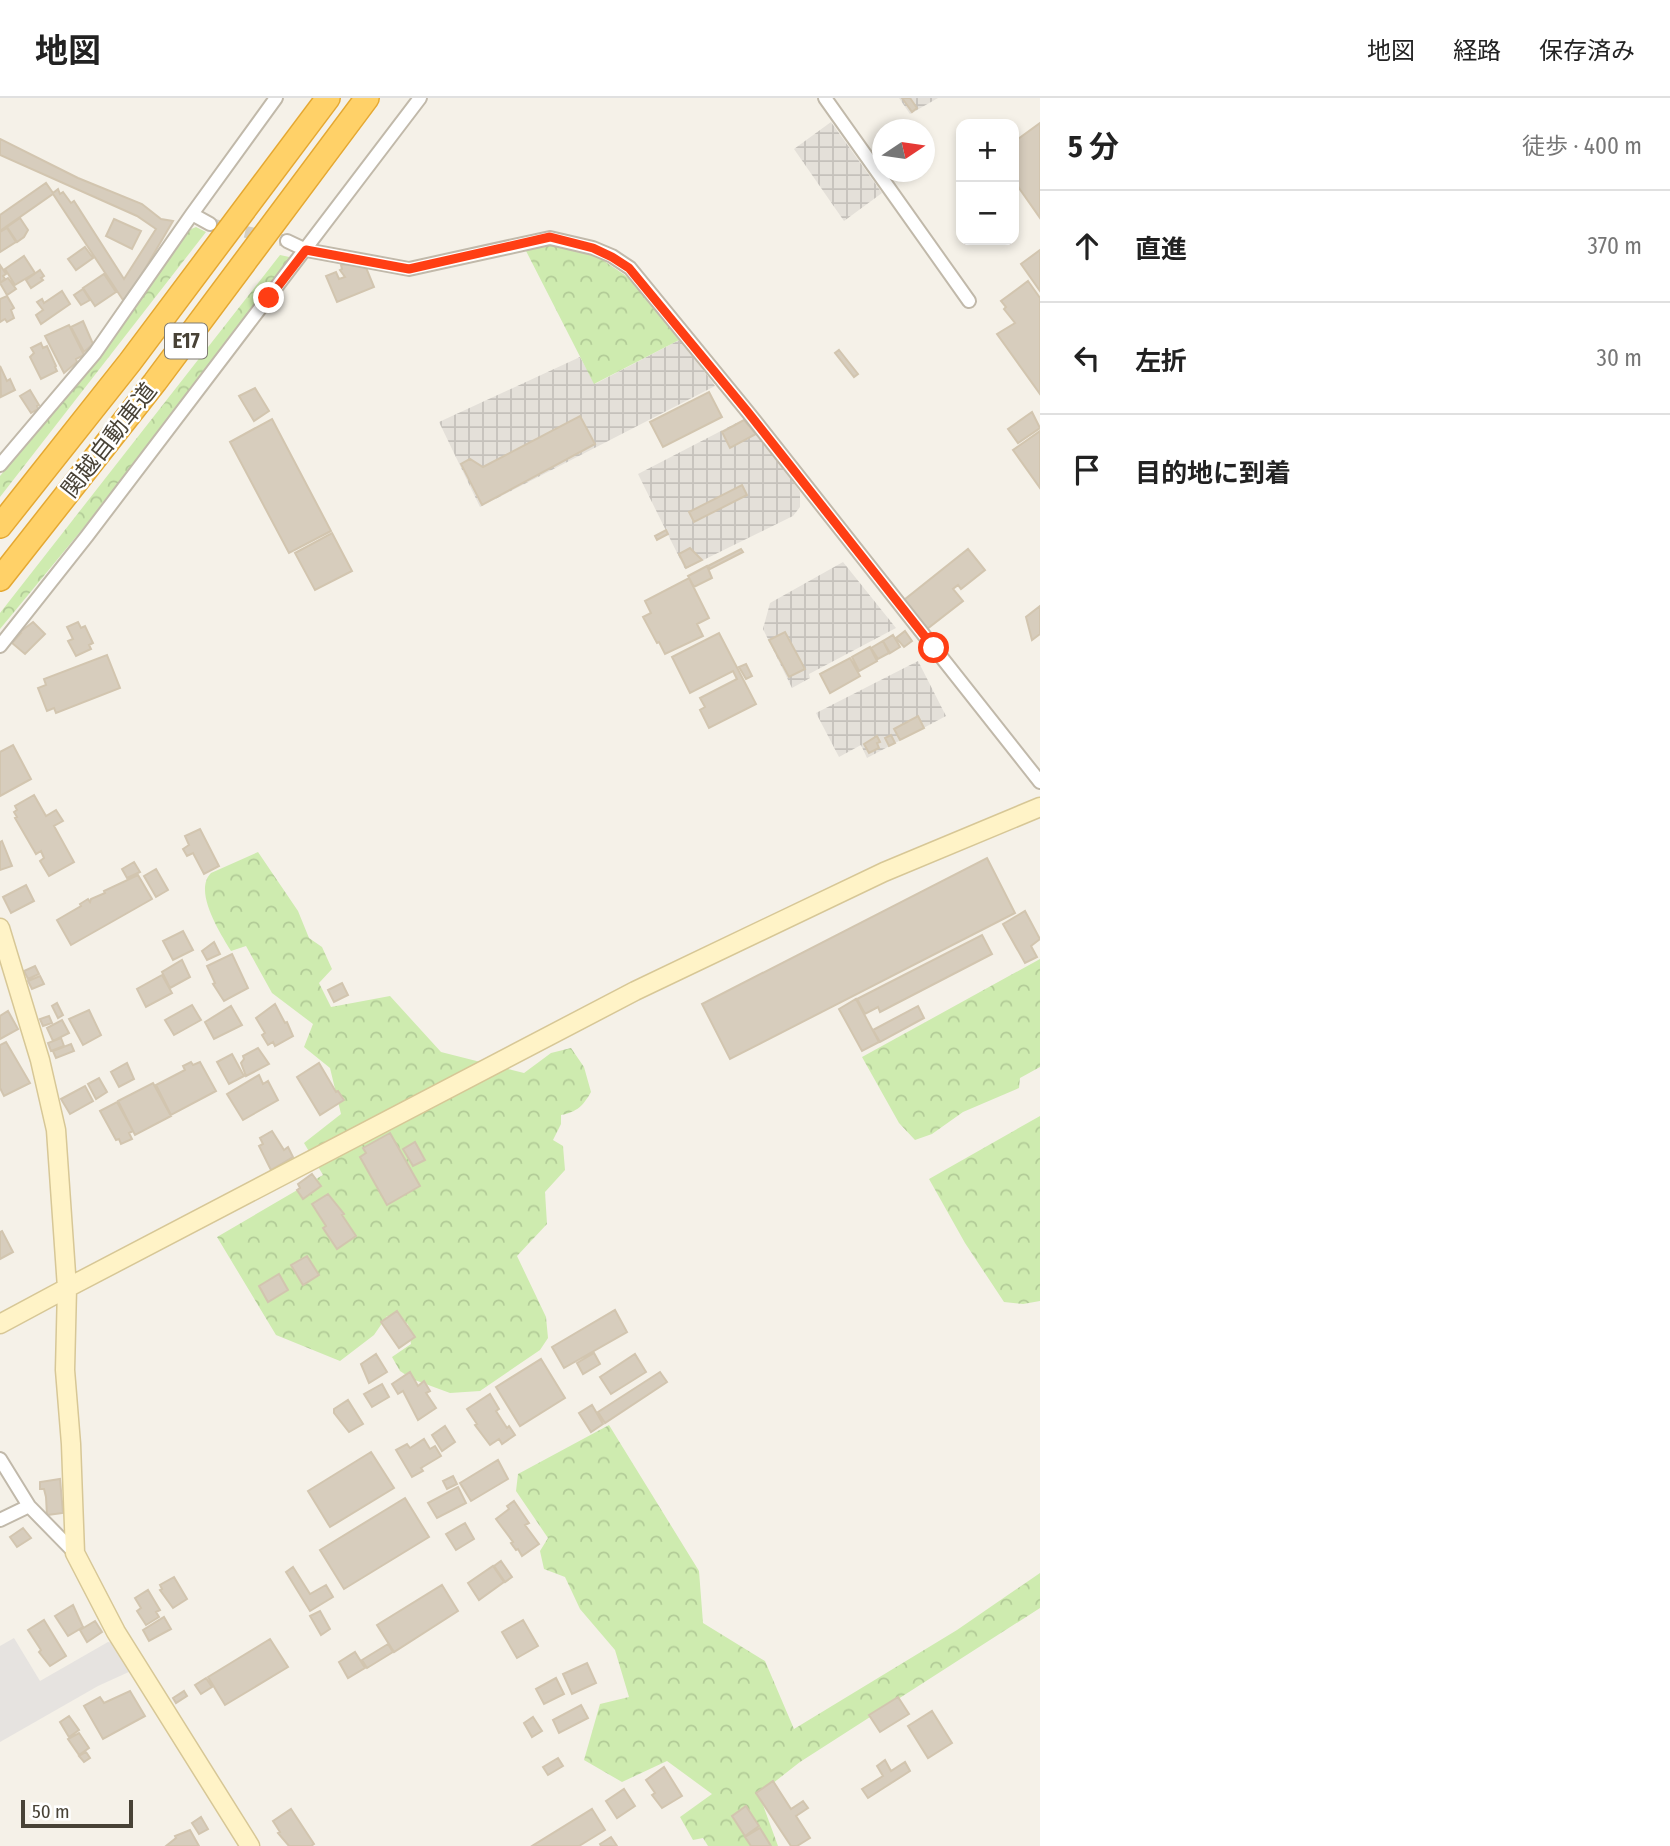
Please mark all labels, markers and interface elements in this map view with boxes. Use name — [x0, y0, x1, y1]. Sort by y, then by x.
text: 地図 — [35, 31, 101, 71]
text: 地図 — [1367, 37, 1415, 65]
text: 経路 — [1453, 37, 1501, 65]
text: 保存済み — [1539, 37, 1635, 65]
north arrow — [872, 119, 935, 182]
map controls — [956, 119, 1019, 245]
button: + — [956, 119, 1019, 182]
text: 5 分 — [1068, 129, 1119, 165]
text: 徒歩 · 400 m — [1522, 132, 1642, 160]
button: − — [956, 182, 1019, 245]
icon: ahead — [1068, 227, 1106, 265]
text: 370 m — [1588, 232, 1642, 260]
text: 直進 — [1135, 234, 1187, 265]
route end — [253, 282, 284, 313]
road number: E17 — [165, 324, 207, 358]
icon: left — [1068, 339, 1106, 377]
text: 30 m — [1597, 344, 1642, 372]
text: 左折 — [1135, 346, 1187, 377]
street label: 関越自動車道 — [55, 377, 163, 503]
icon: arrive — [1068, 451, 1106, 489]
text: 目的地に到着 — [1135, 458, 1291, 489]
route start — [918, 632, 949, 663]
scale bar — [21, 1797, 133, 1829]
text: 50 m — [32, 1800, 70, 1823]

